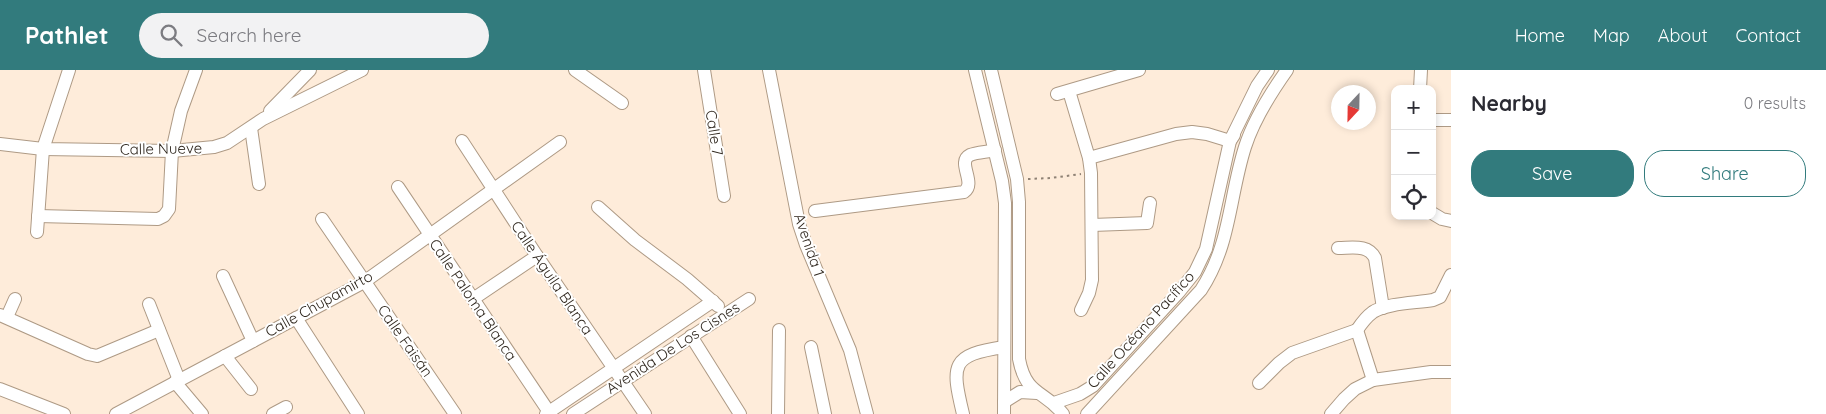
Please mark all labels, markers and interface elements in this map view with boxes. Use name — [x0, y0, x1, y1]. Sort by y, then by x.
search box — [139, 13, 489, 58]
text: Pathlet — [25, 20, 109, 50]
icon: search — [157, 21, 185, 49]
text: Search here — [197, 23, 301, 47]
text: Home — [1515, 24, 1565, 47]
text: Map — [1593, 24, 1630, 47]
text: About — [1658, 24, 1708, 47]
text: Contact — [1736, 24, 1801, 47]
north arrow — [1331, 85, 1376, 130]
map controls — [1391, 85, 1436, 220]
button: + — [1391, 85, 1436, 130]
text: Nearby — [1471, 90, 1547, 116]
text: 0 results — [1744, 93, 1806, 113]
street label: Calle 7 — [702, 109, 728, 157]
button: − — [1391, 130, 1436, 175]
street label: Calle Nueve — [120, 138, 202, 159]
button: Save — [1471, 150, 1634, 197]
button: Share — [1644, 150, 1806, 197]
button: locate — [1391, 175, 1436, 220]
street label: Avenida 1 — [790, 211, 829, 279]
street label: Calle Águila Blanca — [507, 217, 598, 338]
street label: Calle Paloma Blanca — [426, 235, 521, 364]
street label: Calle Chupamirto — [262, 266, 376, 341]
street label: Calle Océano Pacífico — [1083, 267, 1198, 392]
street label: Avenida De Los Cisnes — [602, 297, 743, 398]
street label: Calle Faisán — [374, 301, 437, 380]

